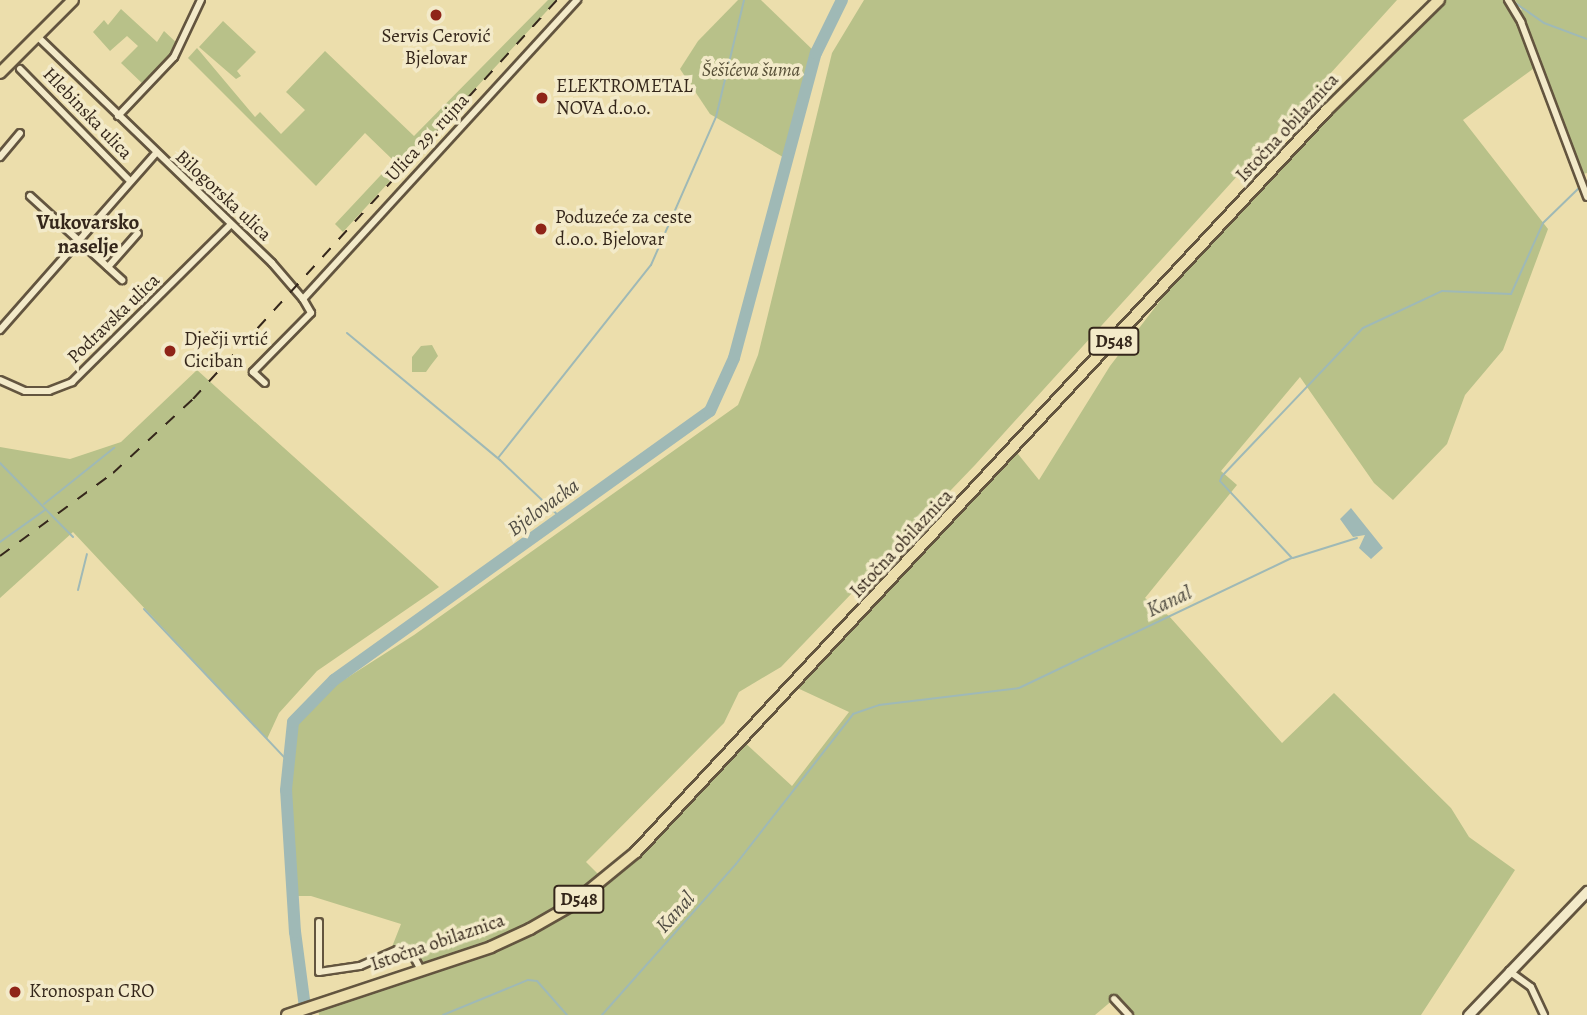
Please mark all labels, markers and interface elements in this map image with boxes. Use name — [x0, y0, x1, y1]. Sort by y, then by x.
marker: Servis Cerović Bjelovar — [428, 7, 444, 23]
place label: Servis Cerović Bjelovar — [381, 26, 491, 70]
park label: Šešićeva šuma — [702, 60, 800, 82]
street label: Hlebinska ulica — [37, 63, 137, 165]
street label: Istočna obilaznica — [1232, 69, 1344, 187]
place label: ELEKTROMETAL NOVA d.o.o. — [556, 76, 693, 120]
street label: Ulica 29. rujna — [381, 89, 475, 187]
marker: ELEKTROMETAL NOVA d.o.o. — [534, 90, 550, 106]
street label: Bilogorska ulica — [170, 146, 276, 246]
place label: Poduzeće za ceste d.o.o. Bjelovar — [555, 207, 692, 251]
district label: Vukovarsko naselje — [37, 209, 139, 259]
marker: Poduzeće za ceste d.o.o. Bjelovar — [533, 221, 549, 237]
street label: Podravska ulica — [63, 269, 165, 369]
road number: D548 — [1088, 326, 1140, 356]
place label: Dječji vrtić Ciciban — [184, 329, 268, 373]
marker: Dječji vrtić Ciciban — [162, 343, 178, 359]
water label: Bjelovacka — [502, 473, 584, 541]
street label: Istočna obilaznica — [846, 485, 958, 603]
water label: Kanal — [1142, 580, 1196, 622]
road number: D548 — [553, 884, 605, 914]
water label: Kanal — [650, 886, 700, 938]
street label: Istočna obilaznica — [368, 909, 508, 977]
place label: Kronospan CRO — [29, 981, 155, 1003]
marker: Kronospan CRO — [7, 984, 23, 1000]

